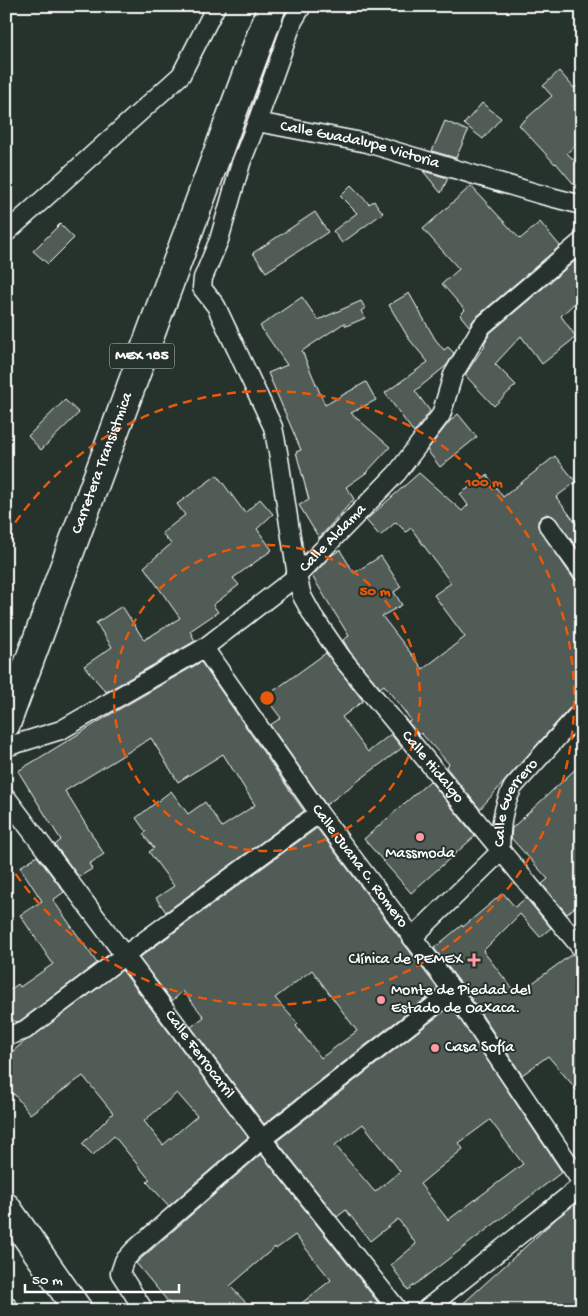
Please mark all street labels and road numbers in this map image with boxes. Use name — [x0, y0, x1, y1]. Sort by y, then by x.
street label: Calle Guadalupe Victoria — [279, 117, 443, 174]
road number: MEX 185 — [110, 344, 174, 368]
street label: Carretera Transistmica — [68, 389, 138, 537]
street label: Calle Aldama — [296, 500, 372, 577]
street label: Calle Hidalgo — [397, 727, 468, 807]
street label: Calle Guerrero — [491, 755, 543, 847]
street label: Calle Juana C. Romero — [307, 801, 412, 932]
street label: Calle Ferrocarril — [160, 1007, 238, 1103]

